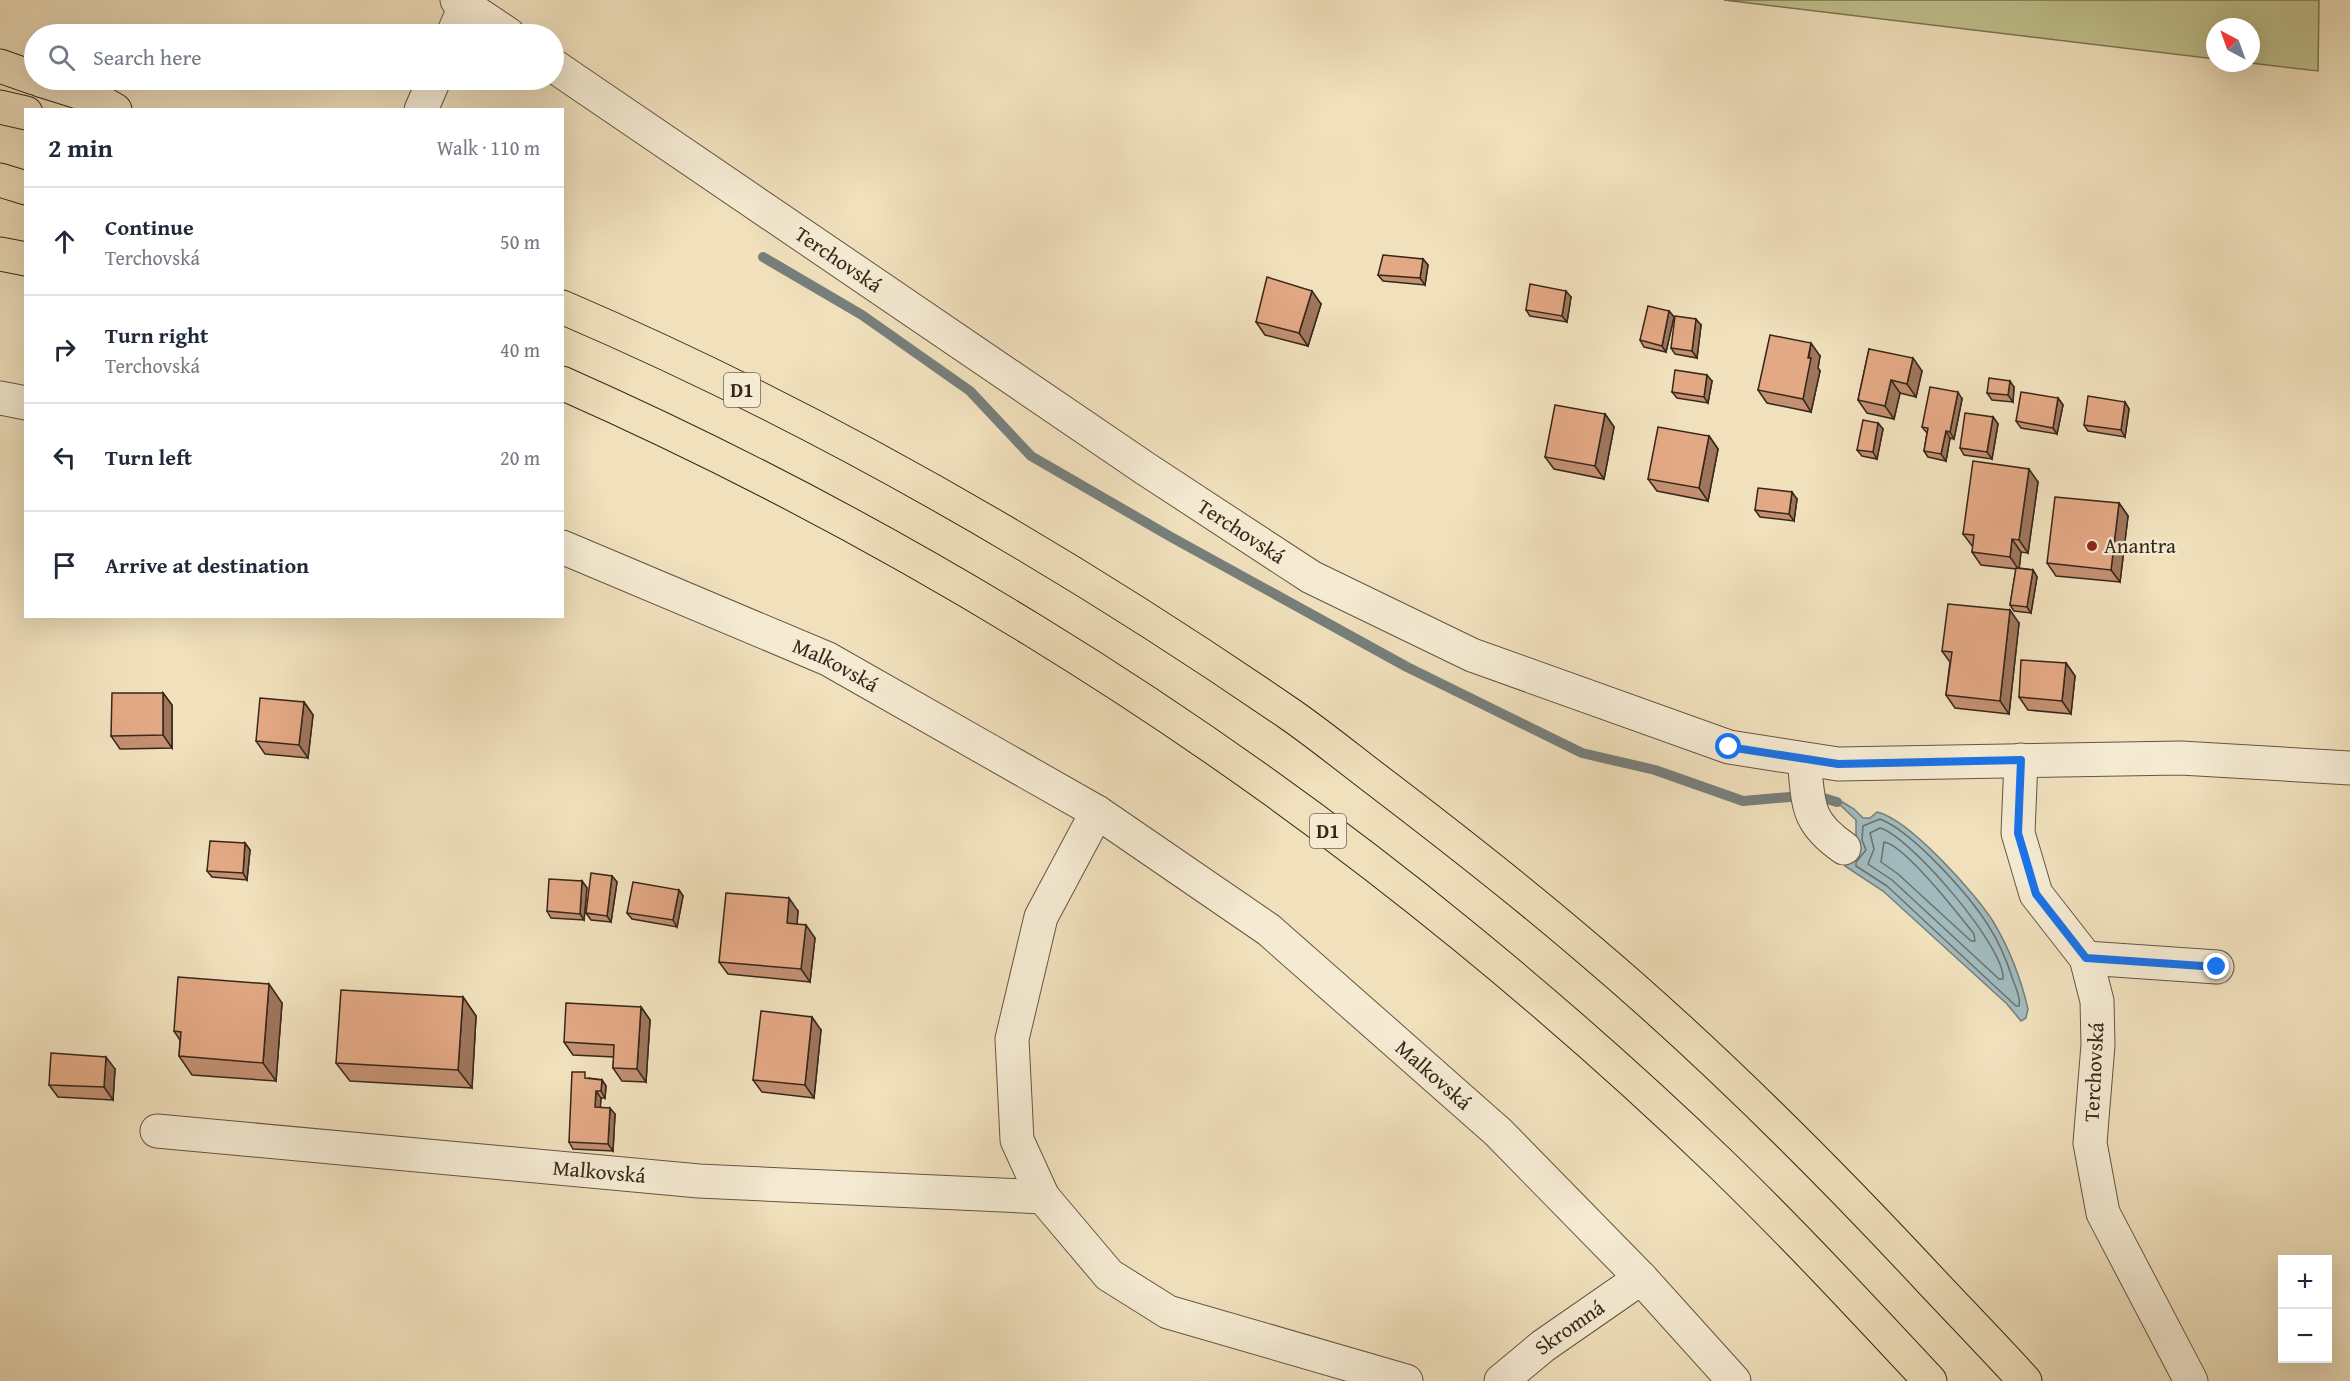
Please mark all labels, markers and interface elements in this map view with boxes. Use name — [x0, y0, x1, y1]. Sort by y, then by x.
north arrow — [2206, 18, 2260, 72]
search box — [24, 24, 564, 90]
icon: search — [45, 41, 78, 74]
text: Search here — [93, 41, 202, 73]
text: 2 min — [48, 128, 113, 167]
text: Walk · 110 m — [437, 133, 540, 162]
text: Continue — [105, 211, 194, 243]
street label: Terchovská — [789, 218, 889, 300]
icon: ahead — [48, 225, 81, 258]
text: 50 m — [500, 227, 540, 256]
text: Terchovská — [105, 243, 200, 272]
text: Turn right — [105, 319, 208, 351]
icon: right — [48, 333, 81, 366]
text: 40 m — [500, 335, 540, 364]
text: Terchovská — [105, 351, 200, 380]
road number: D1 — [724, 373, 760, 407]
icon: left — [48, 441, 81, 474]
text: Turn left — [105, 441, 192, 473]
text: 20 m — [500, 443, 540, 472]
street label: Terchovská — [1191, 491, 1292, 571]
place label: Anantra — [2104, 530, 2176, 561]
marker: Anantra — [2085, 539, 2099, 553]
icon: arrive — [48, 549, 81, 582]
text: Arrive at destination — [105, 549, 309, 581]
street label: Malkovská — [788, 630, 885, 700]
route start — [1715, 733, 1741, 759]
road number: D1 — [1310, 814, 1346, 848]
route end — [2203, 953, 2229, 979]
street label: Terchovská — [2075, 1021, 2112, 1123]
street label: Malkovská — [1389, 1032, 1479, 1117]
street label: Malkovská — [551, 1152, 647, 1191]
map controls — [2278, 1255, 2332, 1363]
button: + — [2278, 1255, 2332, 1309]
street label: Skromná — [1527, 1292, 1611, 1362]
button: − — [2278, 1309, 2332, 1363]

